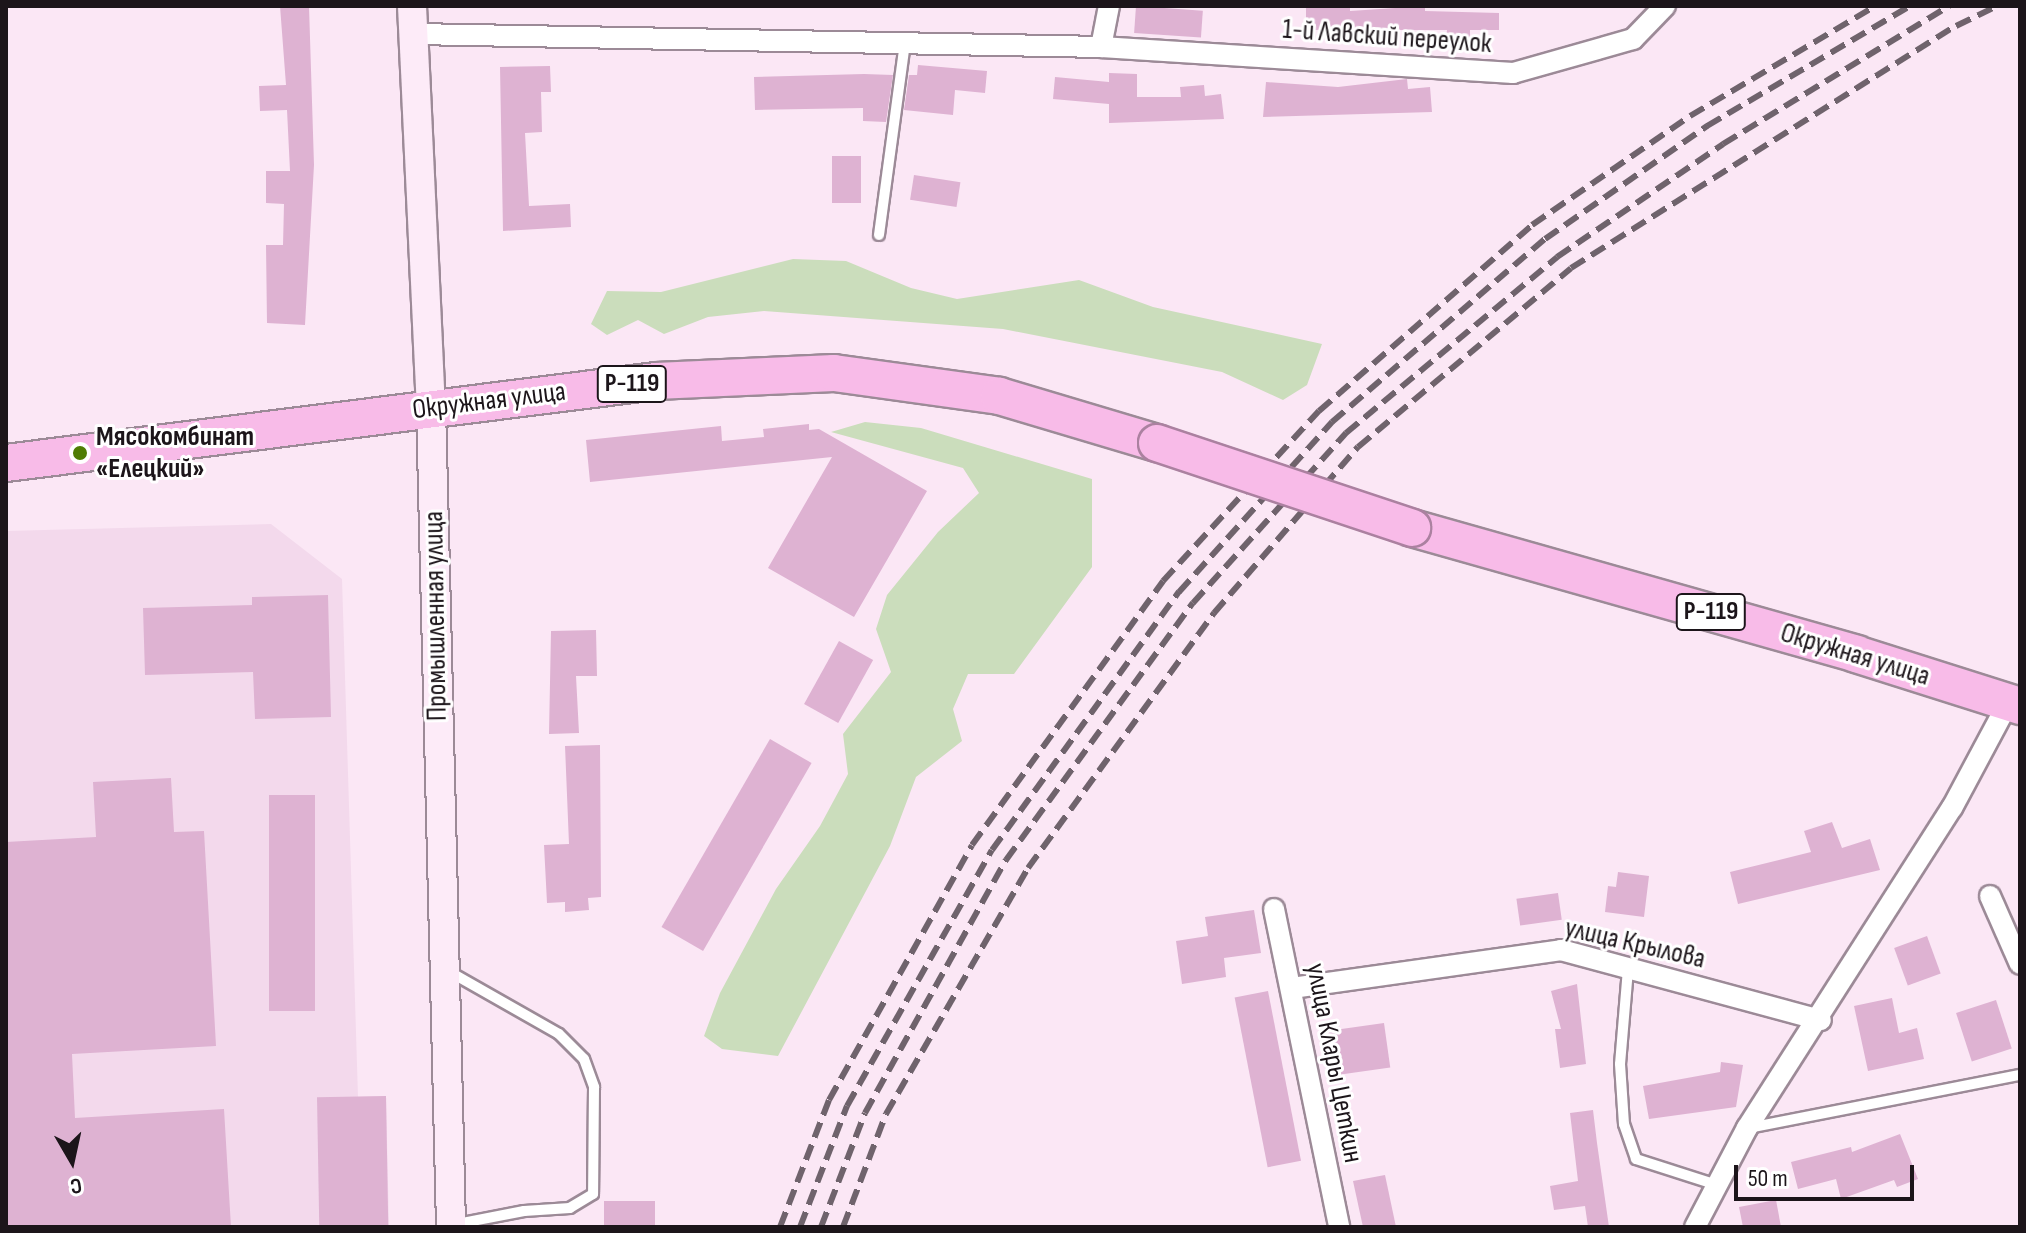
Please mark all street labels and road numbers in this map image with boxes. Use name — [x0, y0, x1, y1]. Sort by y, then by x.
street label: 1-й Лавский переулок — [1281, 13, 1493, 61]
road number: Р-119 — [596, 362, 668, 406]
street label: Окружная улица — [410, 375, 568, 427]
street label: Промышленная улица — [417, 511, 455, 721]
road number: Р-119 — [1675, 590, 1747, 634]
street label: Окружная улица — [1776, 616, 1934, 694]
street label: улица Крылова — [1562, 912, 1708, 976]
street label: улица Клары Цеткин — [1298, 960, 1370, 1166]

